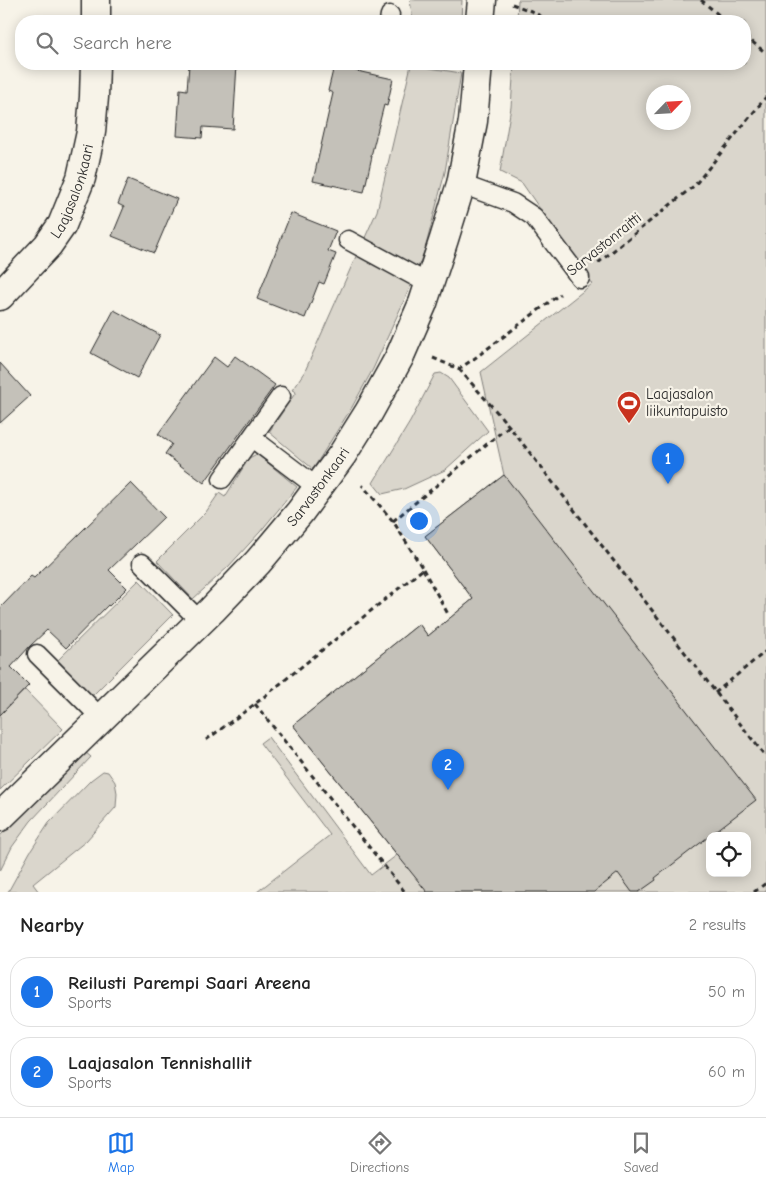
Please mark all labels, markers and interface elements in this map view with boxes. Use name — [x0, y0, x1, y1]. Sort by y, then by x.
search box — [15, 15, 751, 70]
icon: search — [33, 29, 61, 57]
text: Search here — [73, 32, 172, 54]
north arrow — [646, 85, 691, 130]
street label: Laajasalonkaari — [47, 142, 97, 242]
street label: Sarvastonraitti — [563, 208, 645, 280]
place label: Laajasalon liikuntapuisto — [646, 385, 728, 420]
sports icon: Laajasalon liikuntapuisto — [616, 390, 642, 424]
pin: 1 — [652, 443, 684, 484]
street label: Sarvastonkaari — [283, 444, 353, 530]
your location — [406, 508, 432, 534]
pin: 2 — [432, 749, 464, 790]
map controls — [706, 832, 751, 877]
button: locate — [706, 832, 751, 877]
text: Nearby — [20, 913, 84, 937]
text: 2 results — [689, 916, 746, 934]
text: Reilusti Parempi Saari Areena — [68, 972, 311, 994]
text: 1 — [34, 983, 40, 1001]
text: 50 m — [708, 983, 745, 1001]
text: Sports — [68, 994, 111, 1012]
text: Laajasalon Tennishallit — [68, 1052, 251, 1074]
text: 2 — [33, 1063, 41, 1081]
text: 60 m — [708, 1063, 745, 1081]
text: Sports — [68, 1074, 111, 1092]
tab: Map — [107, 1129, 135, 1176]
tab: Directions — [350, 1129, 409, 1176]
tab: Saved — [624, 1129, 659, 1176]

